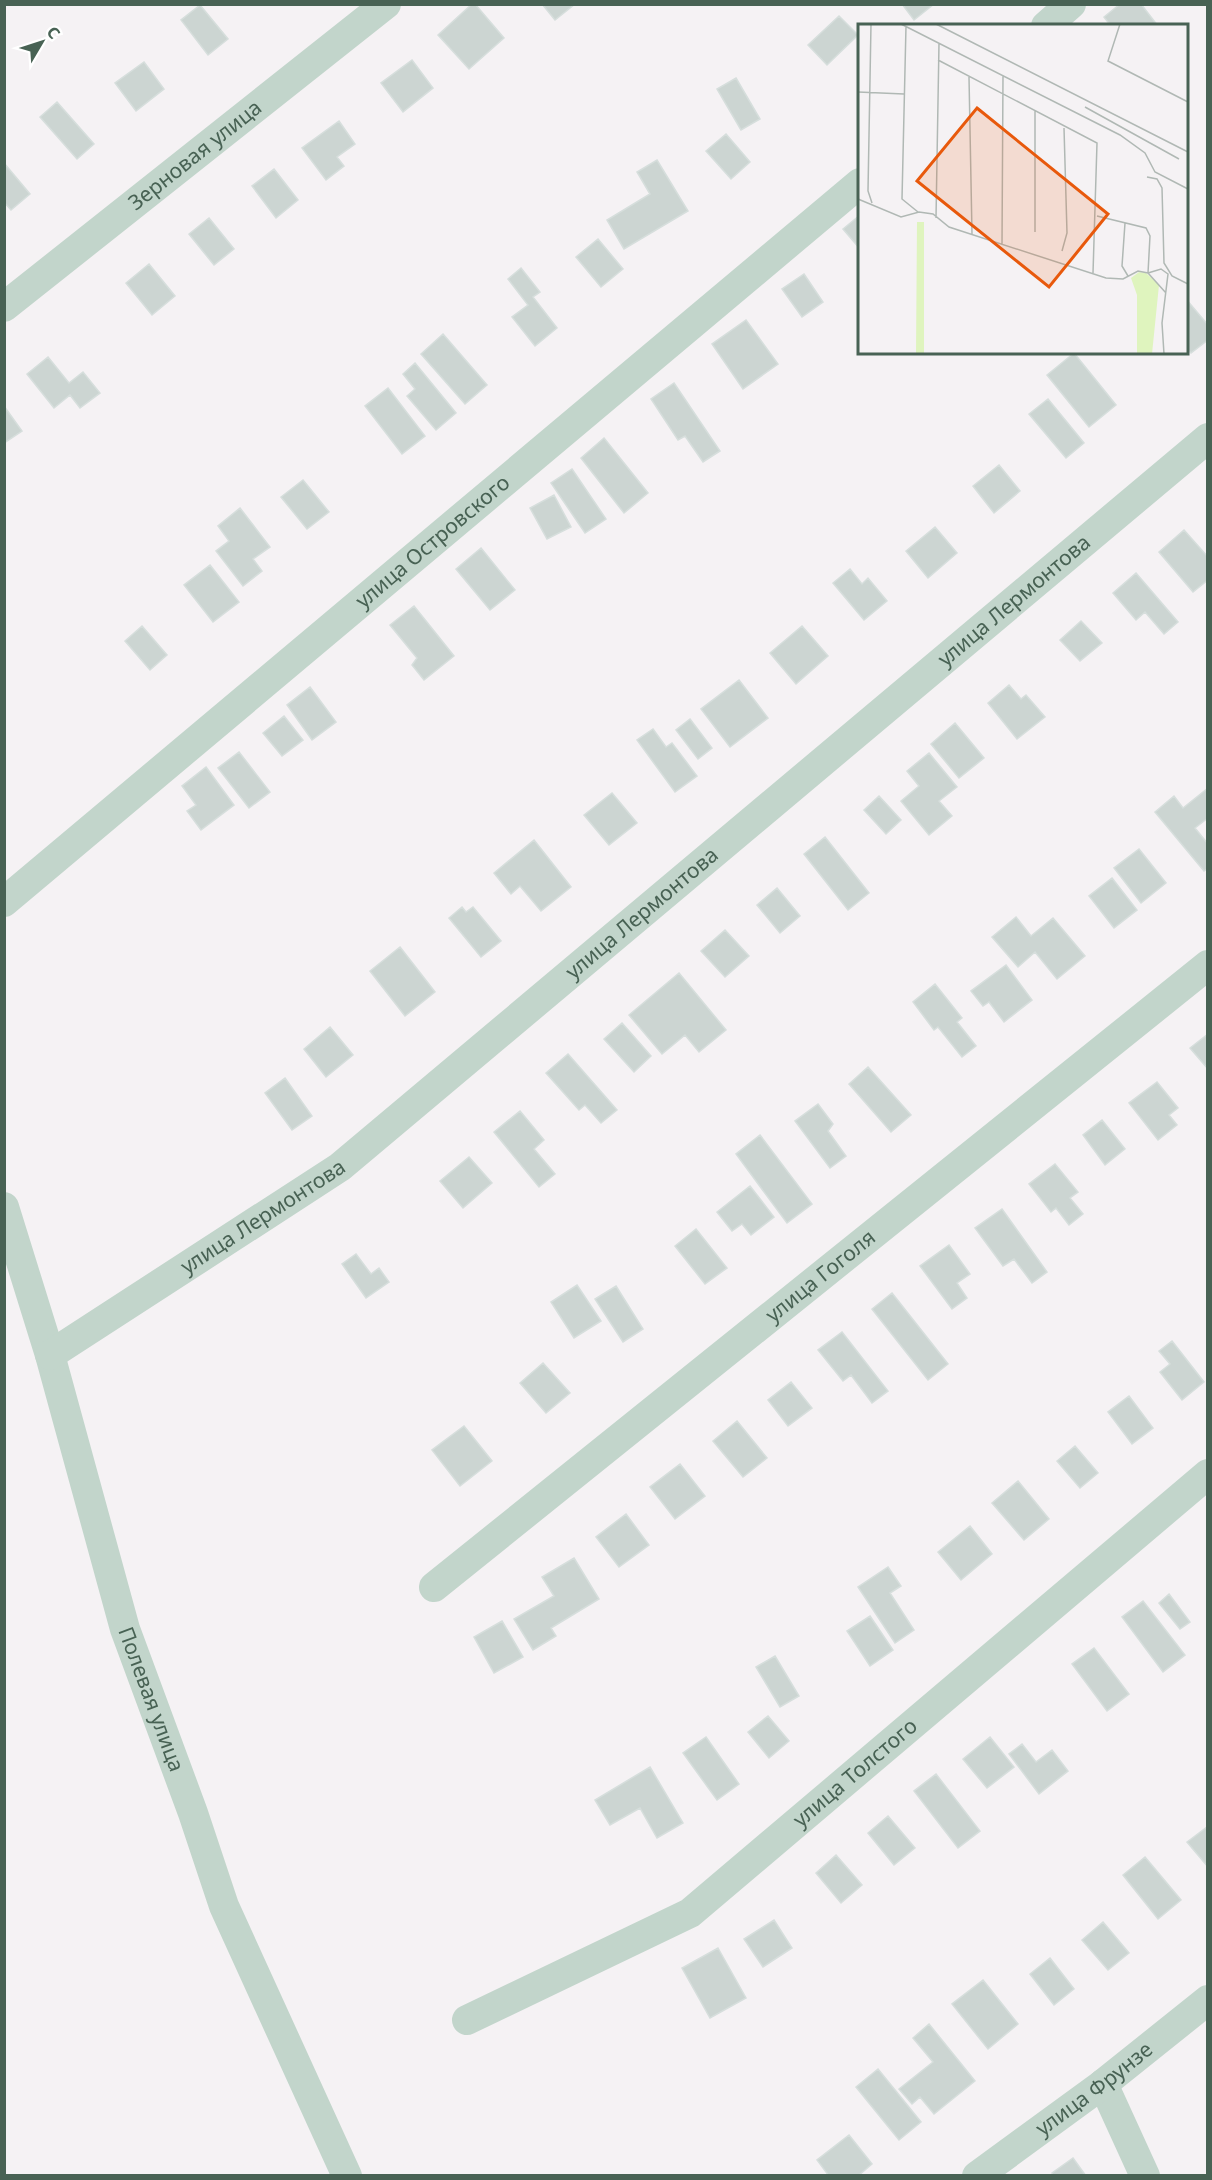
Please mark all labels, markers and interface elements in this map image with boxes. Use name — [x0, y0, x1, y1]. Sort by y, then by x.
north arrow — [12, 12, 72, 72]
text: С — [42, 22, 65, 43]
inset map — [858, 24, 1188, 354]
street label: Зерновая улица — [122, 93, 267, 216]
street label: улица Островского — [349, 468, 515, 614]
street label: улица Лермонтова — [931, 528, 1096, 672]
street label: улица Лермонтова — [559, 840, 724, 985]
street label: улица Лермонтова — [175, 1152, 350, 1280]
street label: улица Гоголя — [759, 1223, 881, 1328]
street label: Полевая улица — [112, 1623, 191, 1775]
street label: улица Толстого — [787, 1712, 923, 1833]
street label: улица Фрунзе — [1030, 2035, 1158, 2142]

